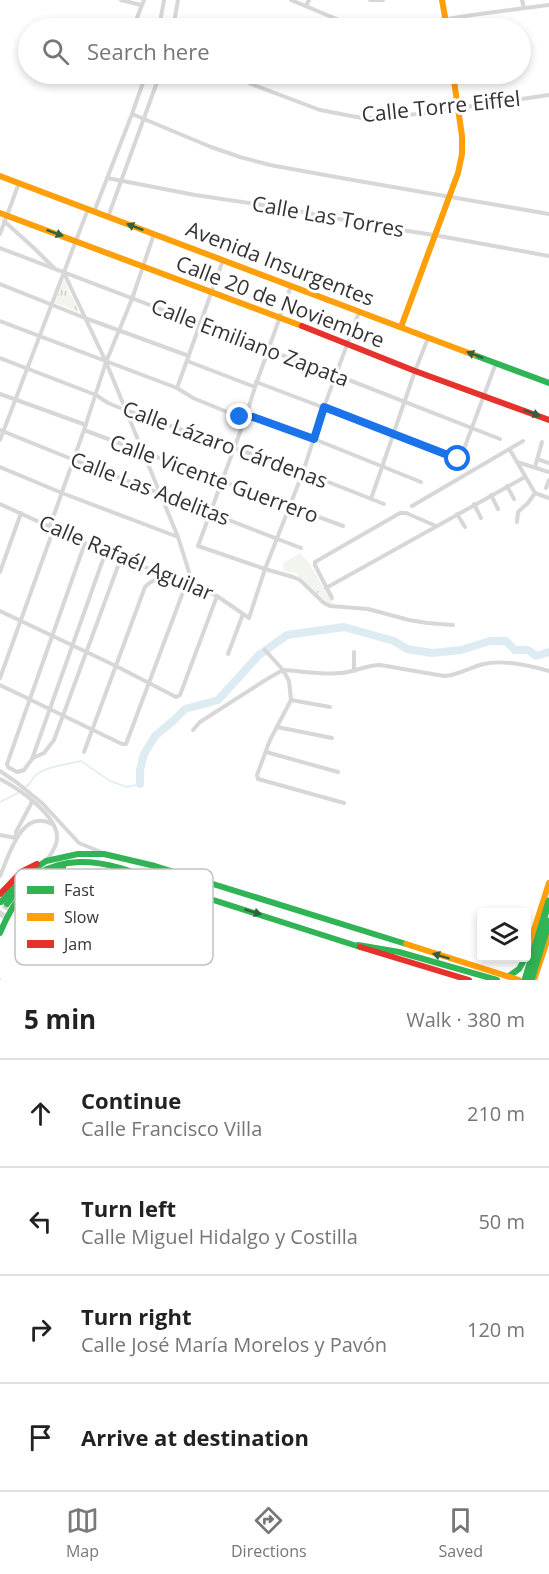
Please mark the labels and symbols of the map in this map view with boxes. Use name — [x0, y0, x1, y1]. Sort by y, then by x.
street label: Calle Torre Eiffel — [360, 84, 522, 128]
street label: Calle Las Torres — [250, 189, 406, 243]
street label: Avenida Insurgentes — [182, 214, 378, 312]
one-way arrow — [126, 222, 144, 231]
one-way arrow — [46, 229, 64, 239]
street label: Calle 20 de Noviembre — [172, 248, 389, 354]
street label: Calle Emiliano Zapata — [147, 291, 353, 393]
one-way arrow — [465, 350, 483, 360]
street label: Calle Lázaro Cárdenas — [119, 394, 332, 494]
route end — [226, 403, 252, 429]
one-way arrow — [523, 409, 541, 419]
street label: Calle Vicente Guerrero — [106, 427, 323, 529]
street label: Calle Las Adelitas — [67, 445, 234, 531]
route start — [444, 445, 470, 471]
street label: Calle Rafaél Aguilar — [35, 508, 218, 607]
legend — [15, 869, 213, 965]
text: Fast — [64, 879, 95, 901]
text: Slow — [64, 906, 99, 928]
one-way arrow — [244, 908, 262, 917]
text: Jam — [62, 933, 92, 955]
one-way arrow — [432, 951, 450, 960]

